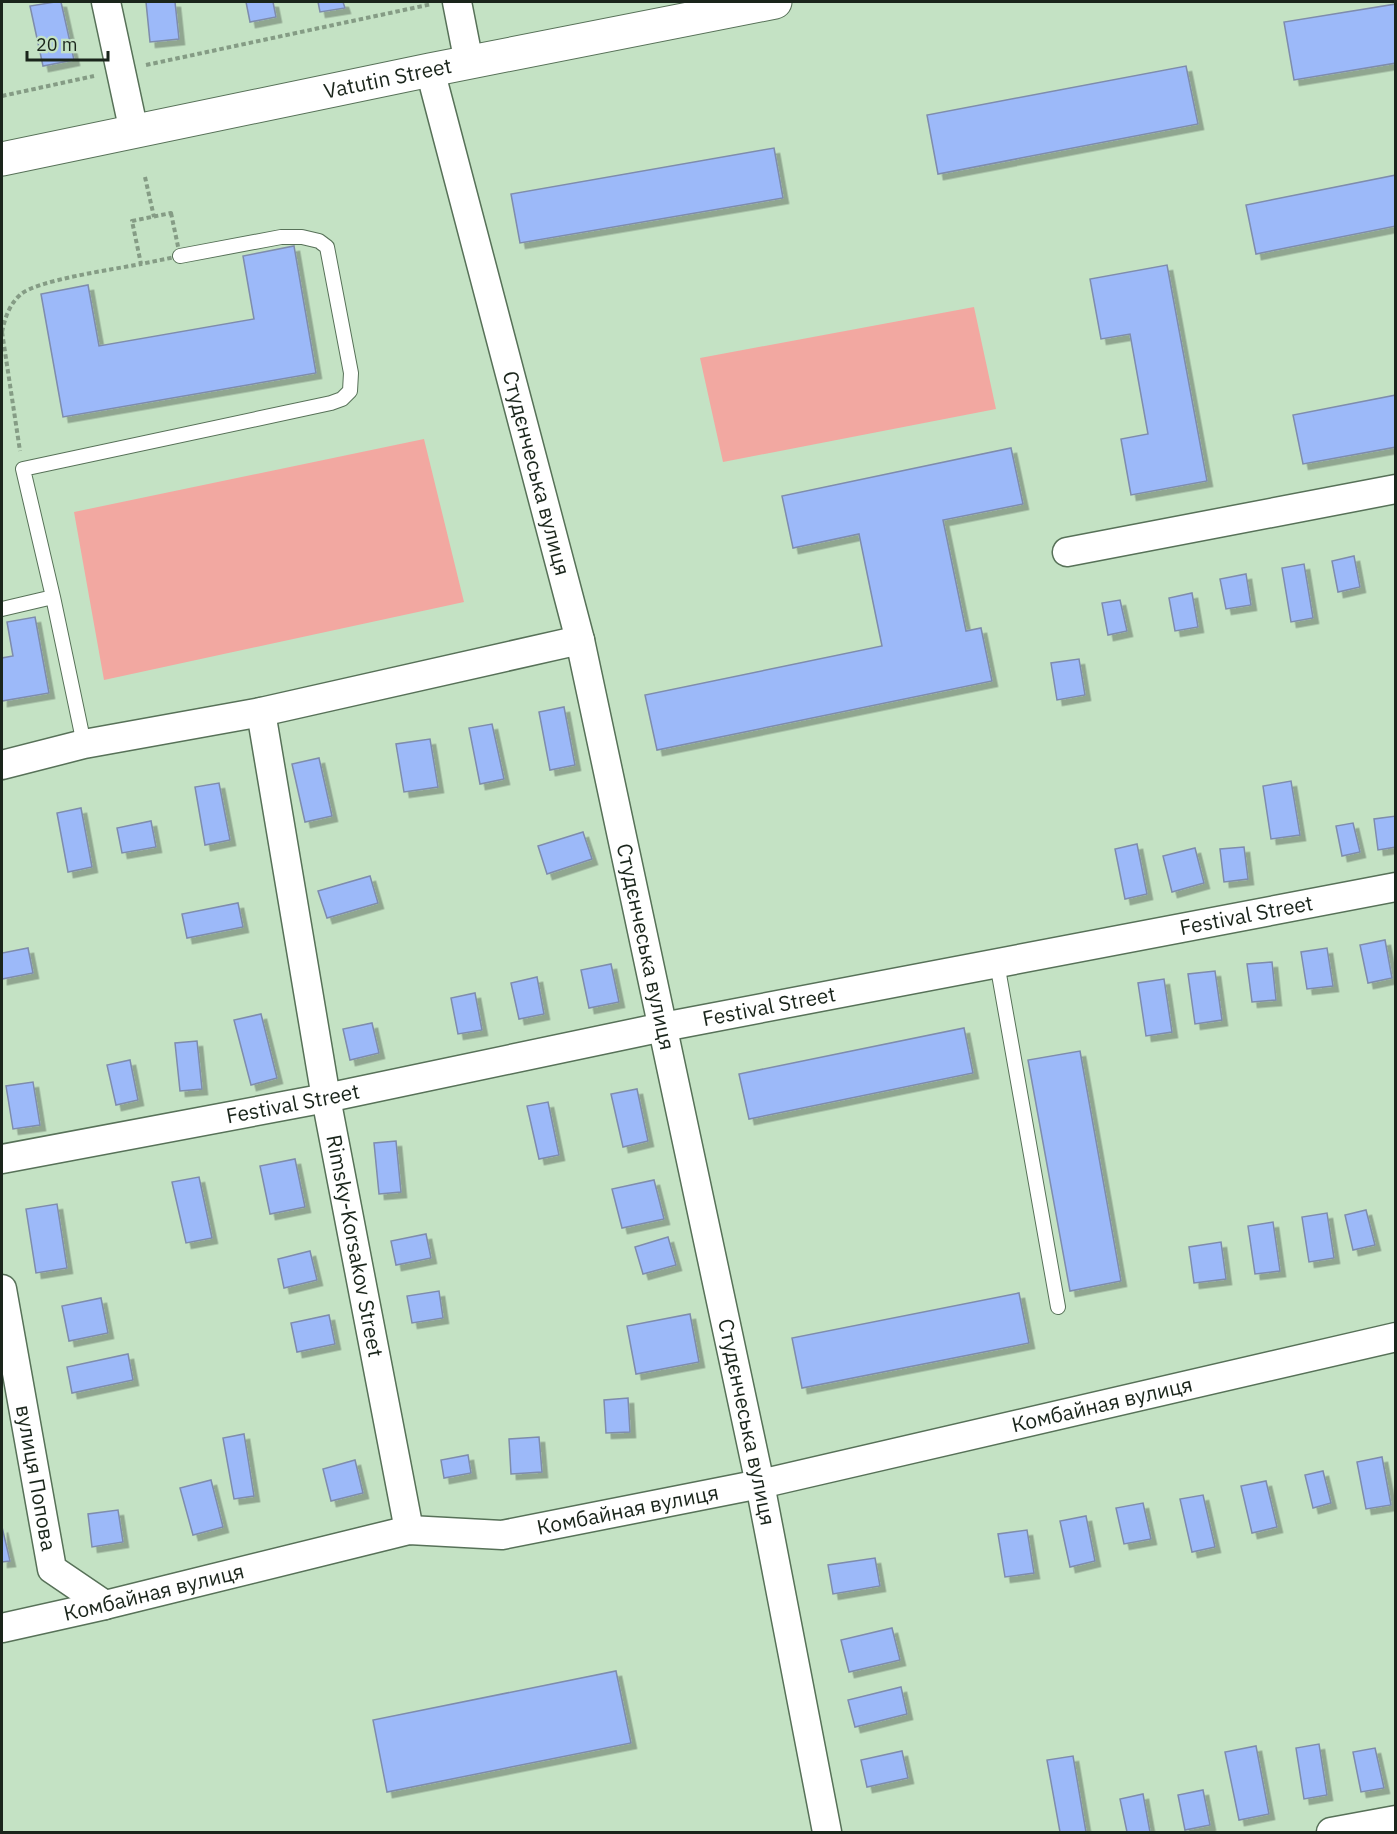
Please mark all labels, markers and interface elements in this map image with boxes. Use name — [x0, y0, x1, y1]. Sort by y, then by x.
scale bar — [27, 24, 108, 62]
text: 20 m — [36, 33, 78, 56]
street label: Vatutin Street — [321, 51, 454, 105]
street label: Студєнчеська вулиця — [497, 368, 577, 578]
street label: Студєнчеська вулиця — [611, 841, 682, 1052]
street label: Festival Street — [1177, 888, 1315, 941]
street label: Festival Street — [700, 979, 838, 1032]
street label: Festival Street — [224, 1076, 362, 1130]
street label: Rimsky-Korsakov Street — [320, 1132, 390, 1359]
street label: Студєнчеська вулиця — [712, 1316, 783, 1528]
street label: Комбайная вулиця — [1009, 1369, 1195, 1438]
street label: вулиця Попова — [10, 1403, 64, 1553]
street label: Комбайная вулиця — [534, 1478, 721, 1541]
street label: Комбайная вулиця — [61, 1556, 247, 1627]

